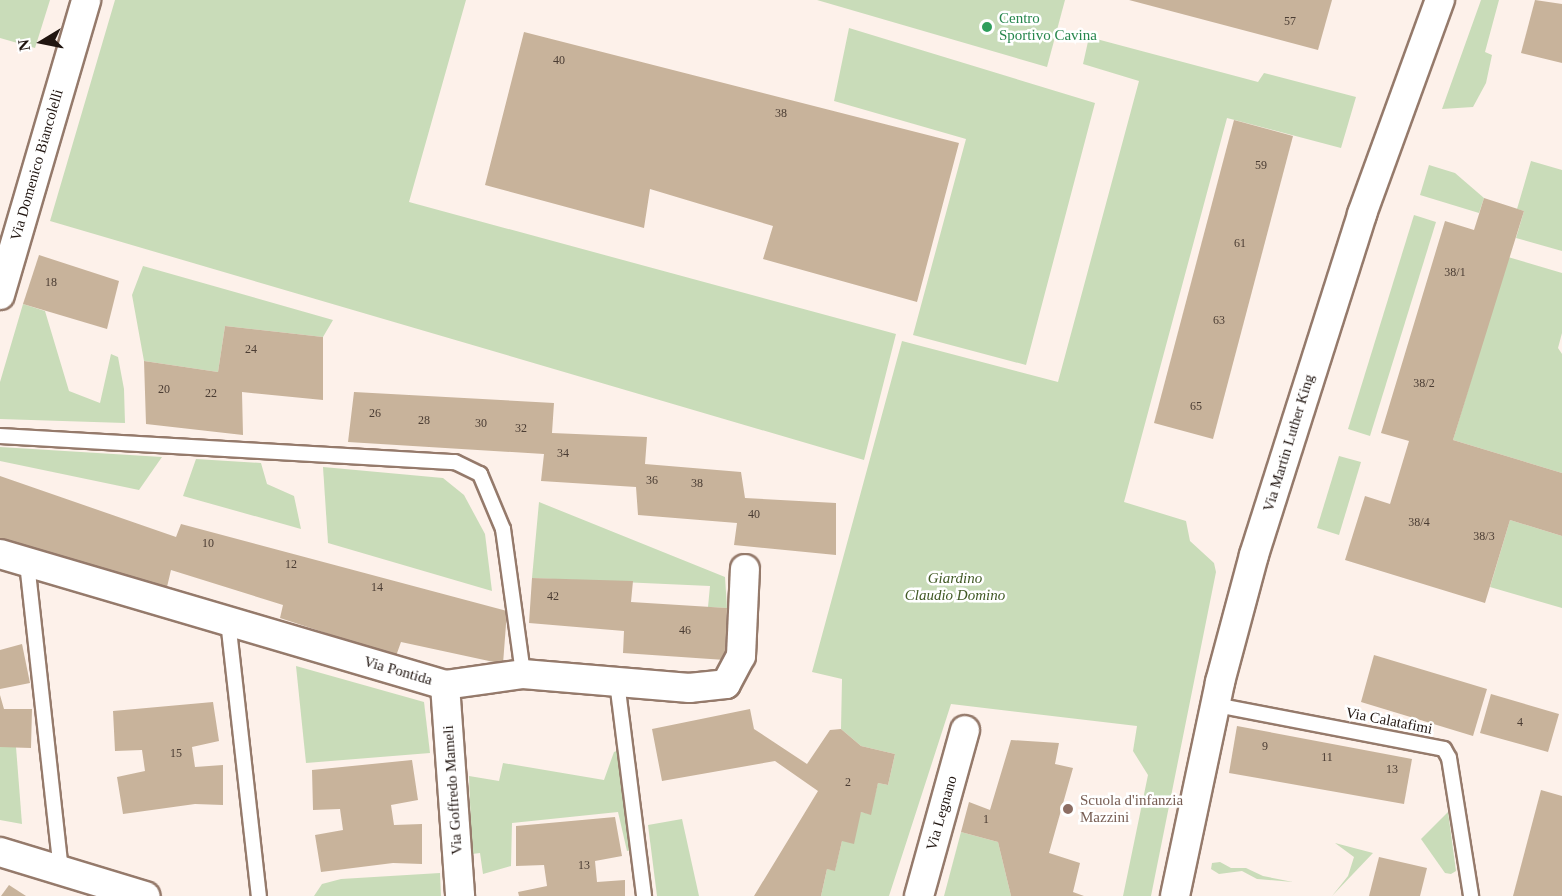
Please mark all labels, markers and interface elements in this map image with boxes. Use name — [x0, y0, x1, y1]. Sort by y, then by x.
place label: Centro Sportivo Cavina — [999, 9, 1097, 44]
north arrow — [12, 12, 72, 72]
house number: 57 — [1284, 15, 1296, 29]
marker: Centro Sportivo Cavina — [980, 20, 994, 34]
text: N — [14, 38, 33, 52]
house number: 40 — [553, 54, 565, 68]
street label: Via Domenico Biancolelli — [7, 87, 67, 243]
house number: 38 — [775, 107, 787, 121]
house number: 59 — [1255, 159, 1267, 173]
house number: 61 — [1234, 237, 1246, 251]
house number: 38/1 — [1444, 266, 1466, 280]
house number: 18 — [45, 276, 57, 290]
house number: 63 — [1213, 314, 1225, 328]
house number: 24 — [245, 343, 257, 357]
street label: Via Martin Luther King — [1260, 372, 1318, 514]
house number: 38/2 — [1413, 377, 1435, 391]
house number: 20 — [158, 383, 170, 397]
house number: 22 — [205, 387, 217, 401]
house number: 65 — [1190, 400, 1202, 414]
house number: 26 — [369, 407, 381, 421]
house number: 28 — [418, 414, 430, 428]
house number: 30 — [475, 417, 487, 431]
house number: 32 — [515, 422, 527, 436]
house number: 34 — [557, 447, 569, 461]
house number: 36 — [646, 474, 658, 488]
house number: 38 — [691, 477, 703, 491]
house number: 40 — [748, 508, 760, 522]
house number: 38/4 — [1408, 516, 1430, 530]
house number: 38/3 — [1473, 530, 1495, 544]
house number: 10 — [202, 537, 214, 551]
house number: 12 — [285, 558, 297, 572]
park label: Giardino Claudio Domino — [905, 569, 1005, 604]
house number: 14 — [371, 581, 383, 595]
house number: 42 — [547, 590, 559, 604]
house number: 46 — [679, 624, 691, 638]
street label: Via Pontida — [362, 653, 434, 689]
street label: Via Calatafimi — [1344, 704, 1434, 738]
house number: 4 — [1517, 716, 1523, 730]
street label: Via Goffredo Mameli — [440, 725, 466, 855]
house number: 9 — [1262, 740, 1268, 754]
house number: 15 — [170, 747, 182, 761]
house number: 11 — [1321, 751, 1333, 765]
house number: 13 — [1386, 763, 1398, 777]
street label: Via Legnano — [923, 774, 961, 852]
house number: 2 — [845, 776, 851, 790]
place label: Scuola d'infanzia Mazzini — [1080, 791, 1183, 826]
marker: Scuola d'infanzia Mazzini — [1061, 802, 1075, 816]
house number: 1 — [983, 813, 989, 827]
house number: 13 — [578, 859, 590, 873]

